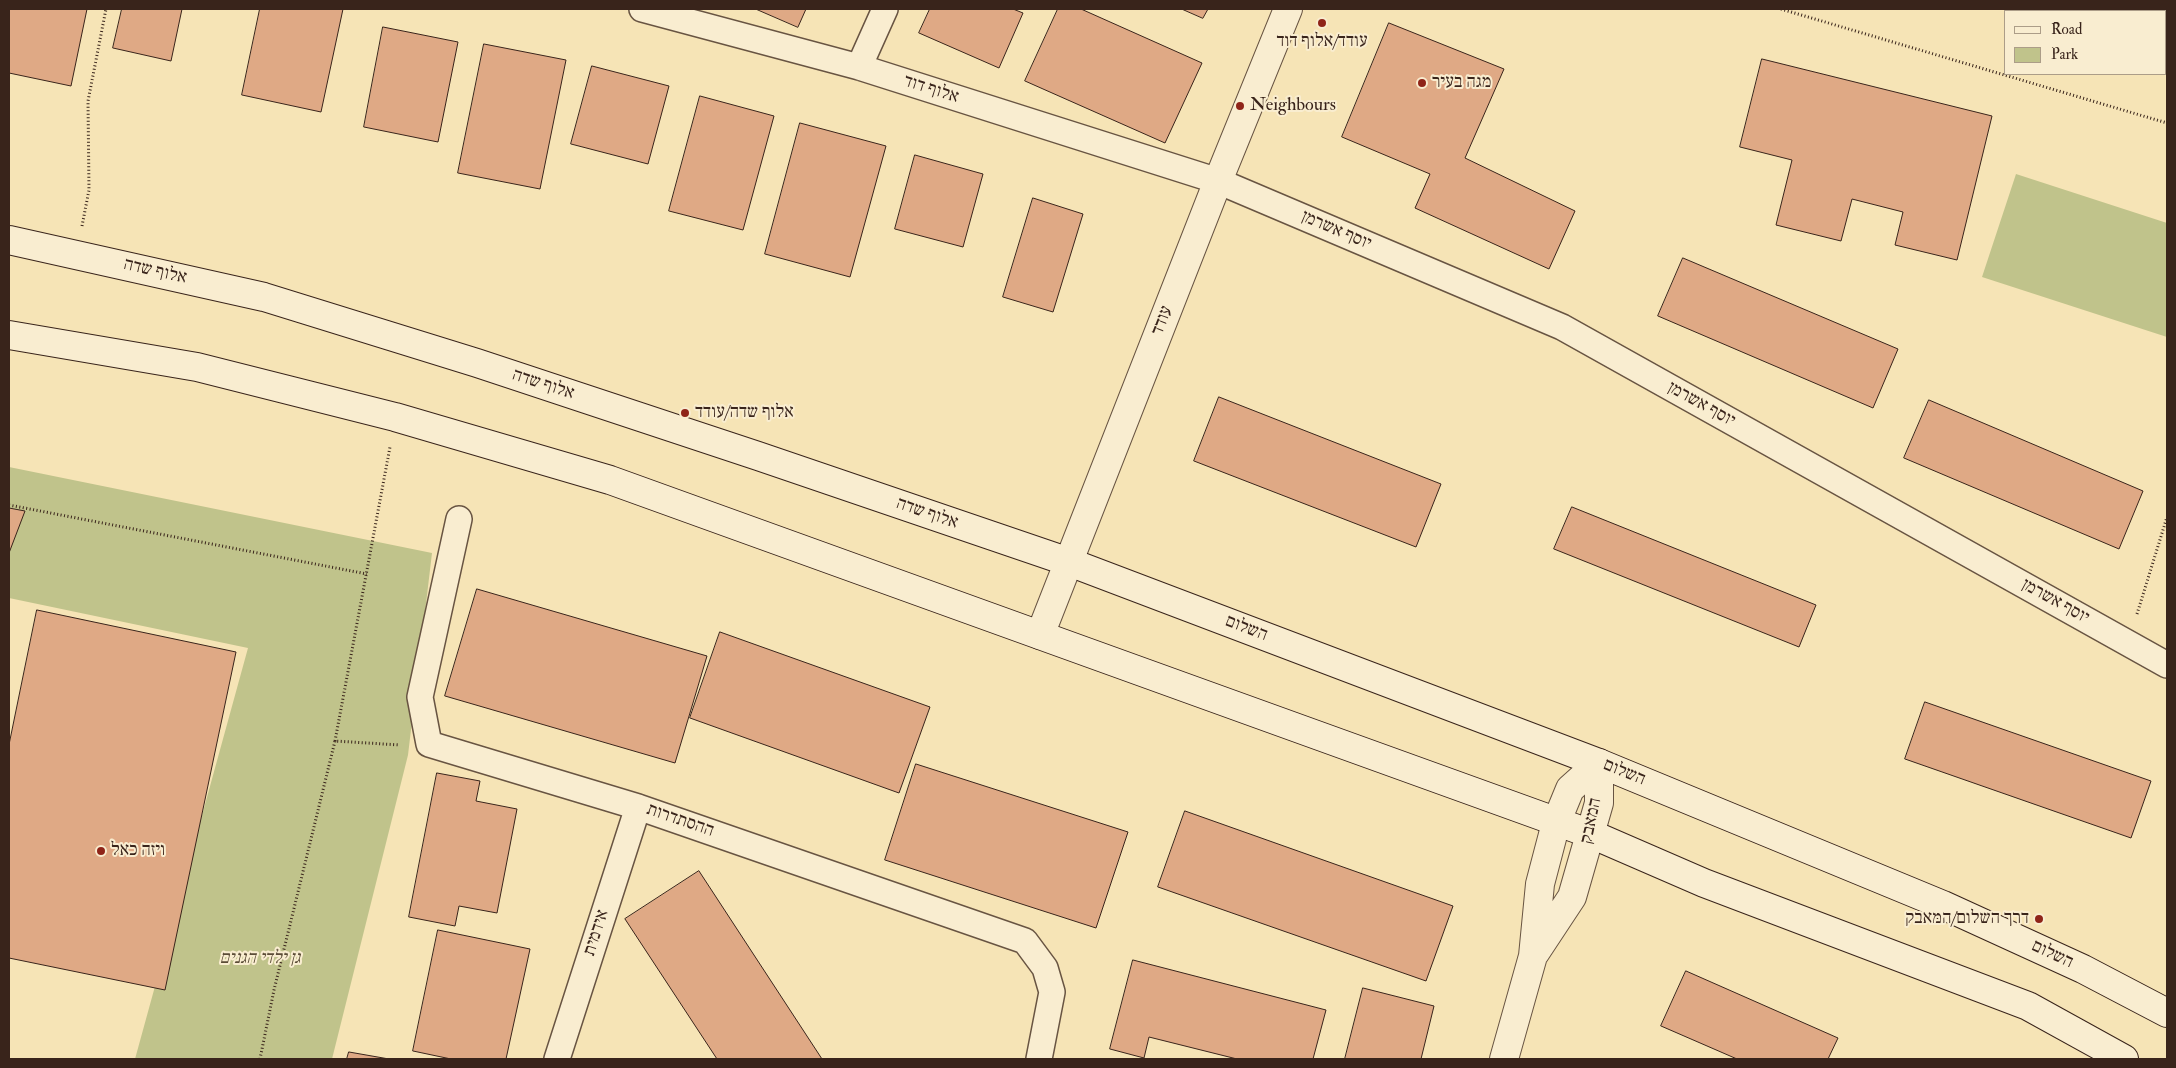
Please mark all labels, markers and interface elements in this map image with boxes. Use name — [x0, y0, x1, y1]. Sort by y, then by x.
legend — [2004, 10, 2166, 75]
marker: עודד/אלוף דוד — [1316, 17, 1328, 29]
text: Road — [2051, 20, 2082, 39]
place label: עודד/אלוף דוד — [1276, 31, 1368, 53]
text: Park — [2051, 45, 2078, 64]
street label: אלוף דוד — [901, 71, 961, 109]
place label: מגה בעיר — [1432, 72, 1491, 94]
marker: מגה בעיר — [1416, 77, 1428, 89]
place label: Neighbours — [1250, 95, 1336, 117]
marker: Neighbours — [1234, 100, 1246, 112]
street label: יוסף אשרמן — [1298, 207, 1374, 255]
street label: אלוף שדה — [121, 254, 189, 290]
street label: עודד — [1148, 303, 1178, 339]
street label: אלוף שדה — [509, 365, 577, 405]
street label: יוסף אשרמן — [1663, 378, 1739, 432]
place label: אלוף שדה/עודד — [695, 402, 794, 424]
marker: אלוף שדה/עודד — [679, 407, 691, 419]
street label: אלוף שדה — [893, 493, 961, 535]
street label: יוסף אשרמן — [2017, 575, 2093, 629]
street label: השלום — [1222, 611, 1270, 647]
street label: השלום — [1600, 755, 1648, 791]
street label: המאבק — [1577, 796, 1607, 846]
street label: ההסתדרות — [643, 799, 717, 843]
place label: ויזה כאל — [111, 840, 165, 862]
marker: ויזה כאל — [95, 845, 107, 857]
street label: אידמית — [579, 907, 615, 959]
place label: דרך השלום/המאבק — [1905, 908, 2029, 930]
marker: דרך השלום/המאבק — [2033, 913, 2045, 925]
street label: השלום — [2028, 936, 2076, 974]
park label: גן ילדי הגנים — [220, 948, 300, 970]

